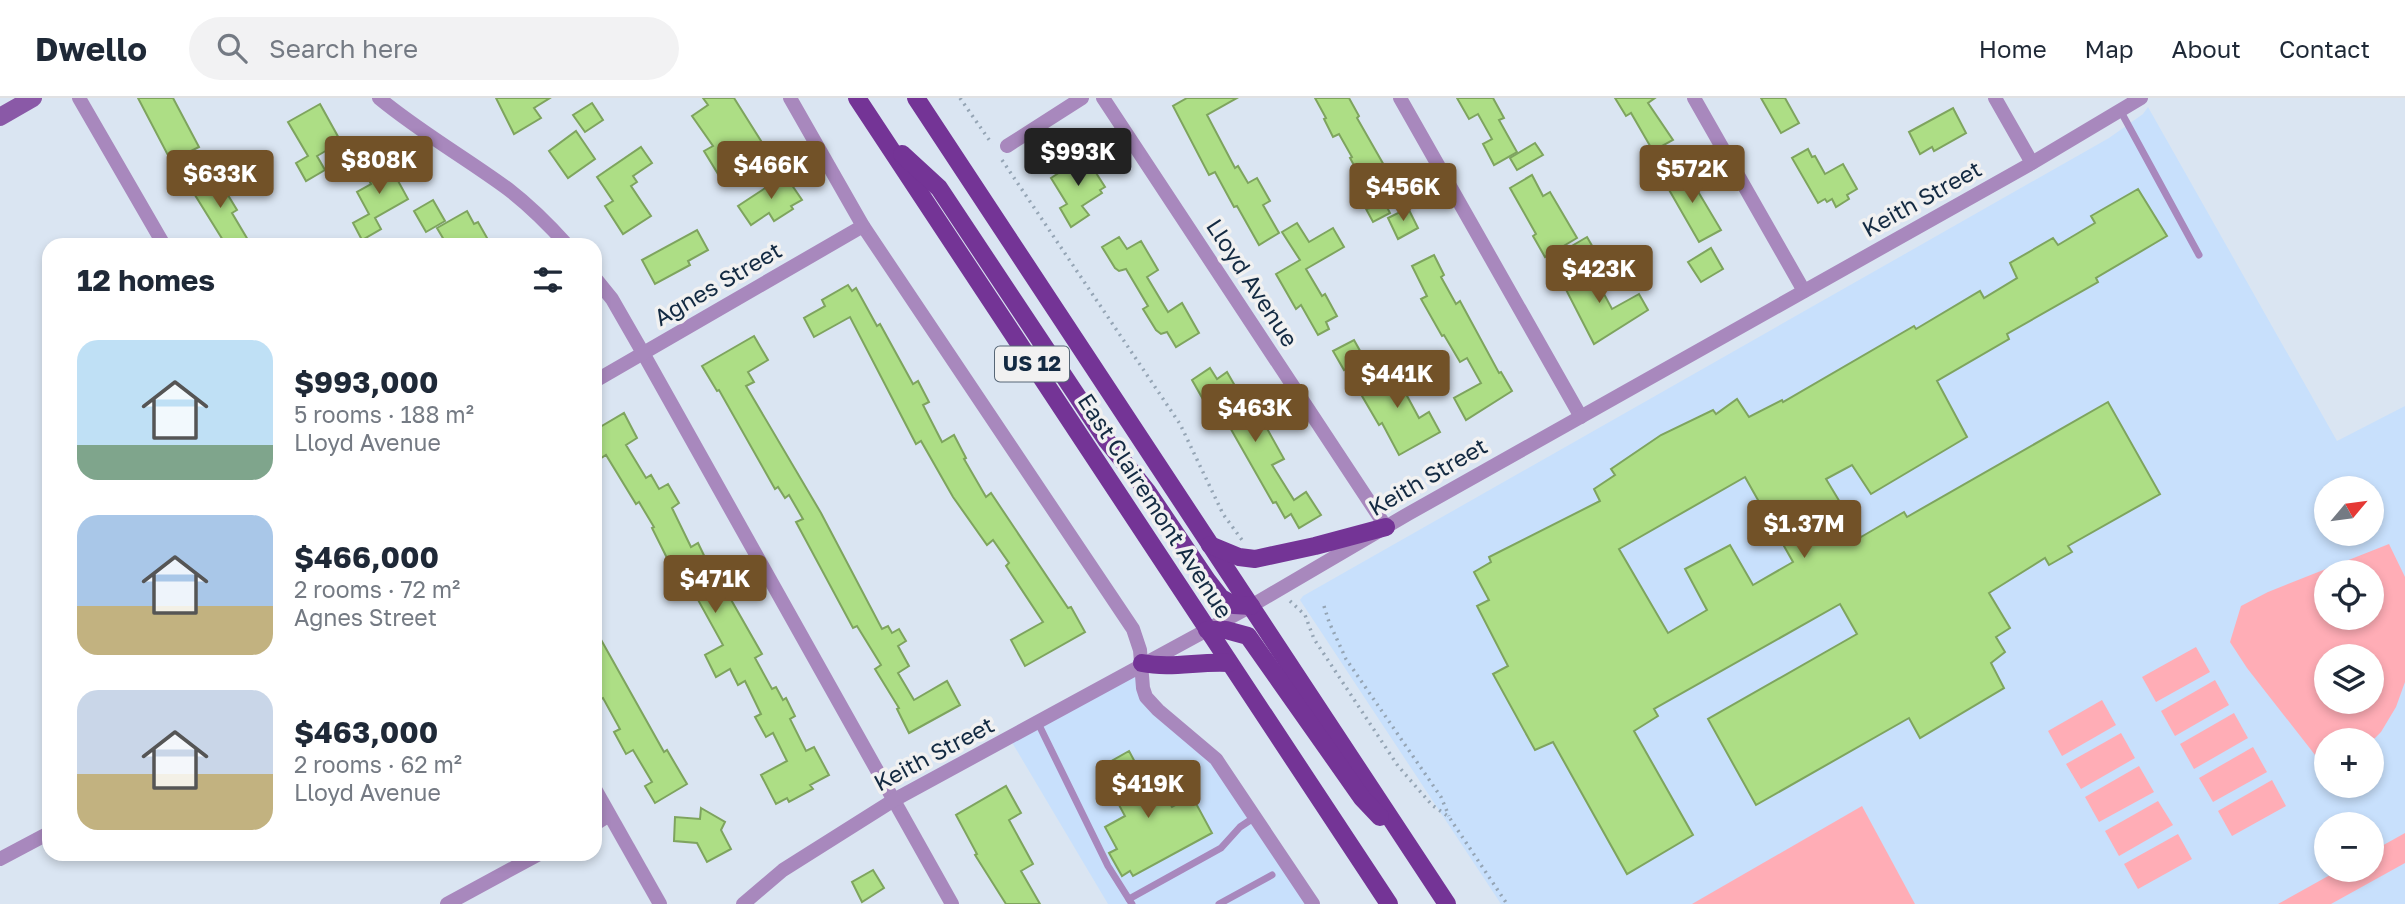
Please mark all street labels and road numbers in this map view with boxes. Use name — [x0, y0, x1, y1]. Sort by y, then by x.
street label: Keith Street — [1857, 154, 1986, 242]
street label: Lloyd Avenue — [1201, 213, 1305, 352]
street label: Agnes Street — [649, 235, 786, 331]
road number: US 12 — [995, 346, 1069, 382]
street label: East Clairemont Avenue — [1073, 388, 1239, 623]
street label: Keith Street — [1363, 431, 1492, 521]
street label: Keith Street — [869, 710, 998, 796]

